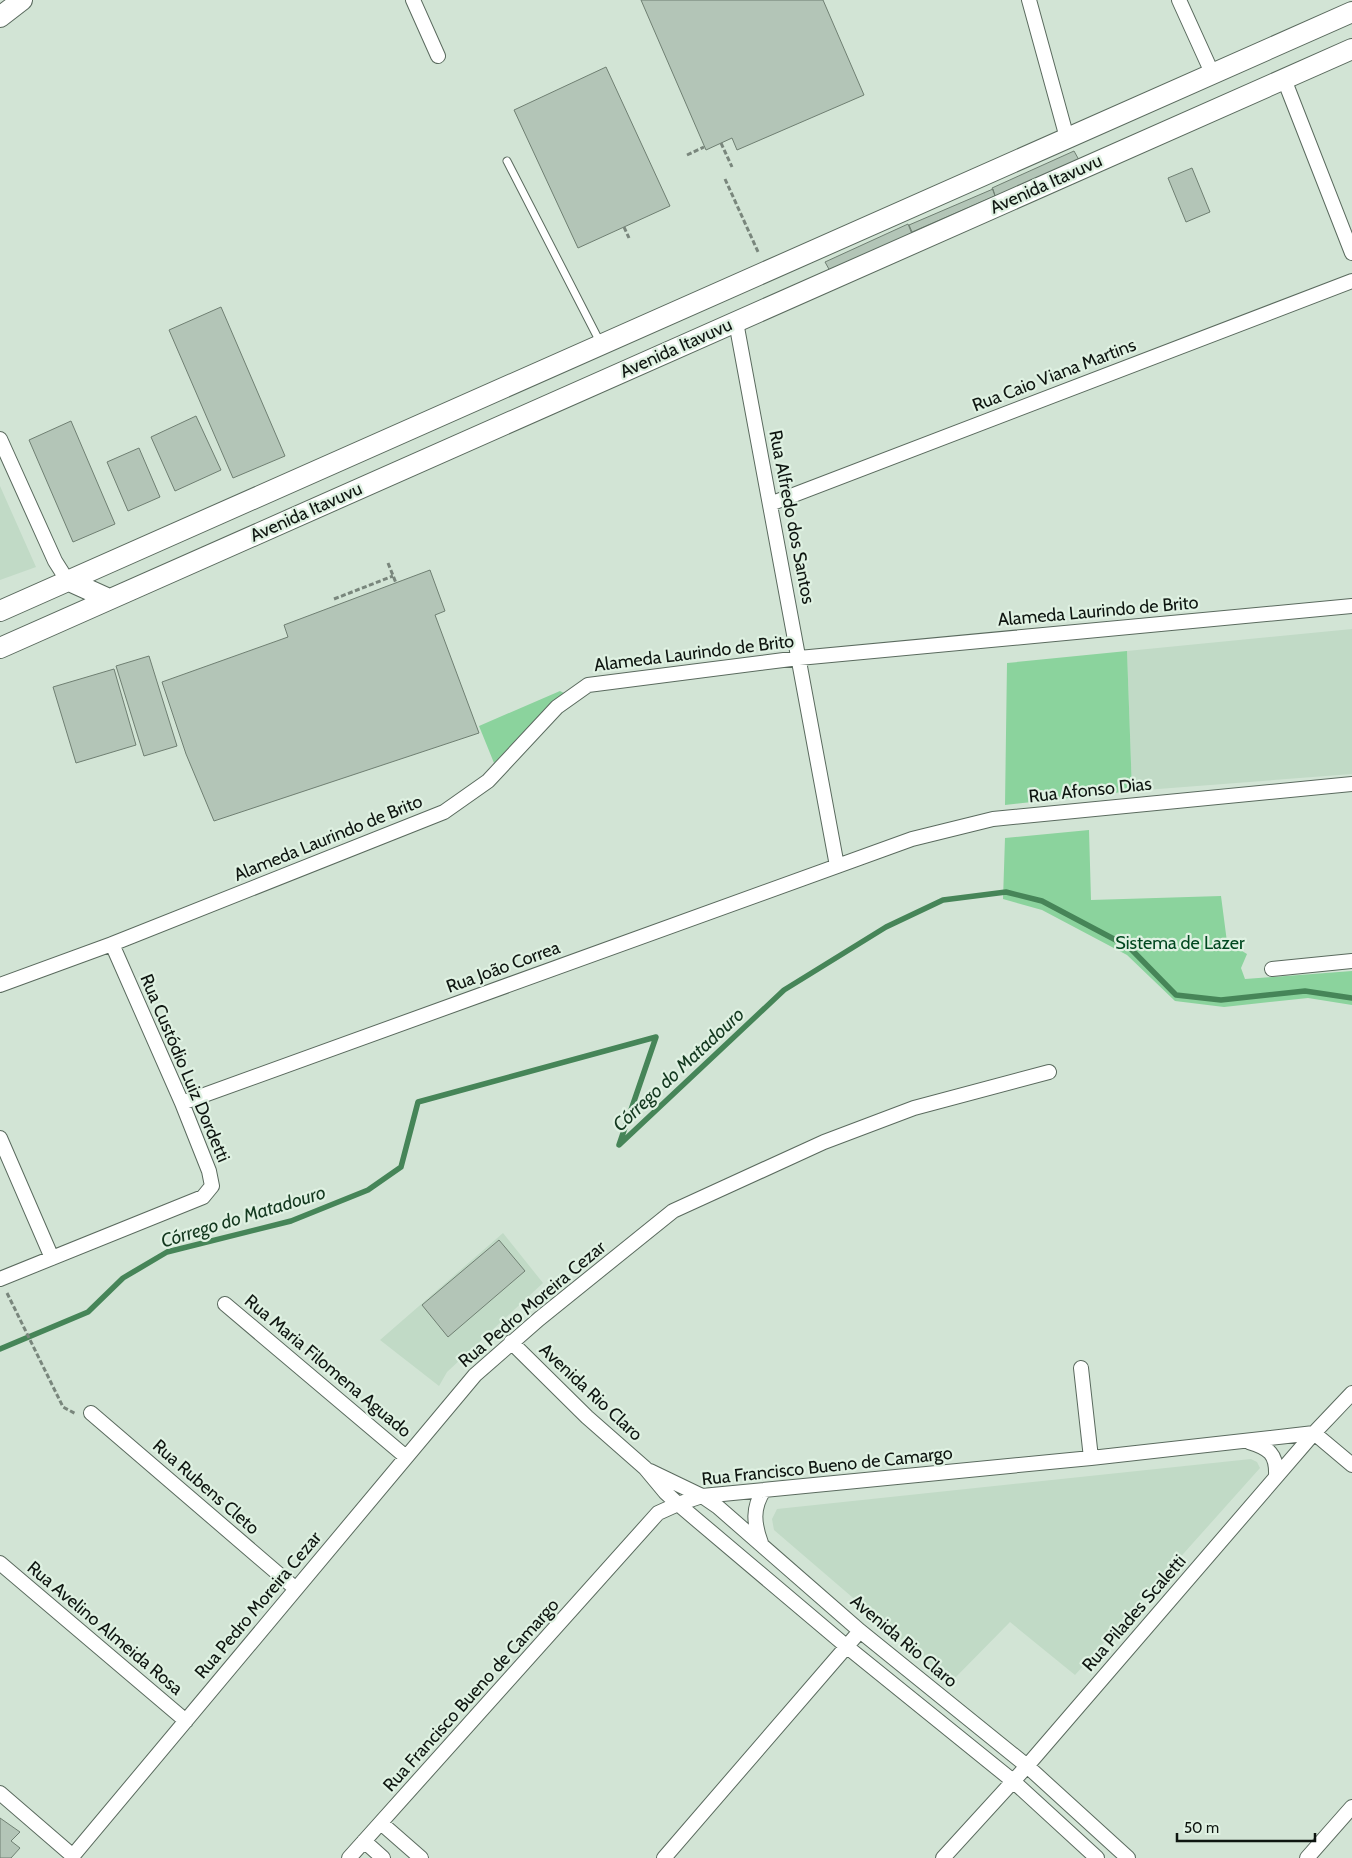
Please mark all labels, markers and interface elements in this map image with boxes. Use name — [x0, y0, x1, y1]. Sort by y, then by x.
street label: Avenida Itavuvu — [987, 149, 1105, 219]
street label: Avenida Itavuvu — [617, 313, 735, 383]
street label: Rua Caio Viana Martins — [969, 334, 1139, 416]
street label: Rua Alfredo dos Santos — [764, 428, 820, 606]
street label: Avenida Itavuvu — [247, 477, 365, 547]
street label: Alameda Laurindo de Brito — [997, 591, 1199, 631]
street label: Alameda Laurindo de Brito — [593, 630, 795, 676]
street label: Rua Afonso Dias — [1027, 773, 1153, 807]
street label: Alameda Laurindo de Brito — [231, 790, 426, 886]
park label: Sistema de Lazer — [1115, 932, 1245, 954]
street label: Rua João Correa — [443, 936, 563, 998]
street label: Rua Custódio Luiz Dordetti — [135, 971, 235, 1165]
water label: Córrego do Matadouro — [608, 1002, 749, 1136]
water label: Córrego do Matadouro — [158, 1180, 328, 1252]
street label: Rua Pedro Moreira Cezar — [454, 1236, 610, 1372]
street label: Rua Maria Filomena Aguado — [240, 1290, 416, 1442]
street label: Avenida Rio Claro — [535, 1339, 647, 1445]
street label: Rua Rubens Cleto — [148, 1435, 264, 1539]
street label: Rua Francisco Bueno de Camargo — [700, 1442, 954, 1490]
street label: Rua Pedro Moreira Cezar — [190, 1527, 326, 1683]
street label: Rua Pilades Scaletti — [1077, 1550, 1191, 1676]
street label: Rua Avelino Almeida Rosa — [23, 1556, 188, 1700]
street label: Avenida Rio Claro — [846, 1590, 962, 1692]
street label: Rua Francisco Bueno de Camargo — [378, 1594, 564, 1796]
scale bar — [1177, 1810, 1314, 1842]
text: 50 m — [1184, 1819, 1219, 1837]

